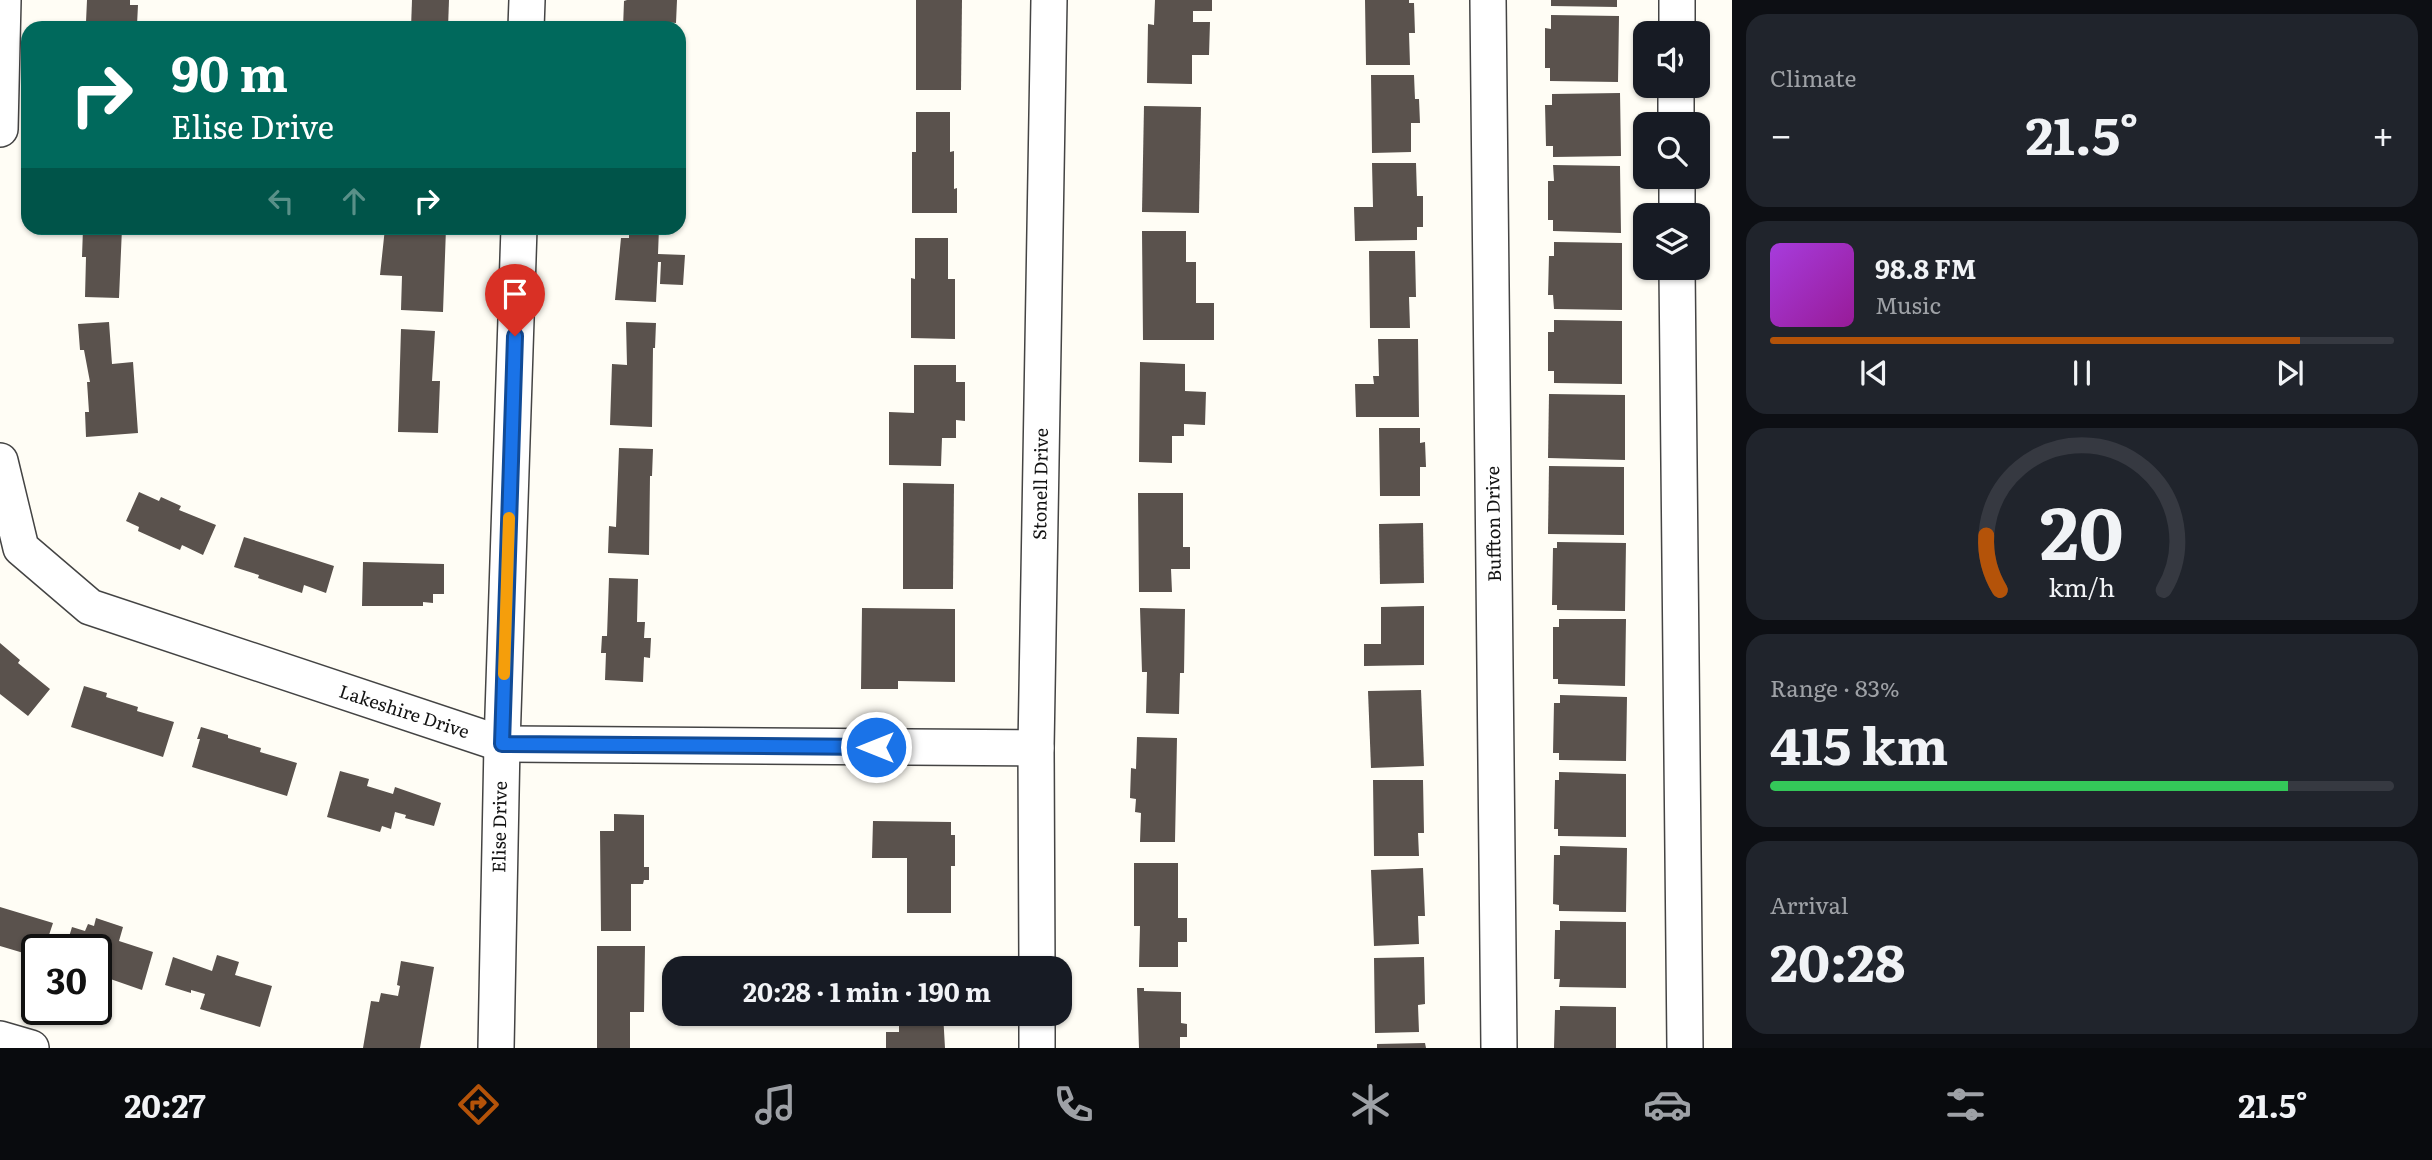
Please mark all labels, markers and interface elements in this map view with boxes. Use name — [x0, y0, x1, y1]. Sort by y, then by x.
map controls — [1633, 21, 1710, 280]
button: sound — [1633, 21, 1710, 98]
text: 90 m — [171, 34, 288, 107]
icon: right — [56, 49, 147, 140]
text: Climate — [1770, 60, 1856, 94]
text: 21.5° — [2025, 94, 2139, 171]
text: Elise Drive — [171, 101, 334, 149]
text: − — [1770, 104, 1792, 161]
text: + — [2372, 104, 2394, 161]
button: search — [1633, 112, 1710, 189]
icon: left — [262, 182, 300, 220]
icon: ahead — [335, 182, 373, 220]
icon: right — [408, 182, 446, 220]
button: layers — [1633, 203, 1710, 280]
text: 98.8 FM — [1875, 248, 1976, 287]
pin — [485, 264, 545, 336]
icon: arrive — [496, 275, 534, 313]
text: Music — [1875, 287, 1941, 321]
icon: previous — [1855, 354, 1893, 392]
icon: pause — [2063, 354, 2101, 392]
icon: next — [2271, 354, 2309, 392]
street label: Stonell Drive — [1025, 428, 1054, 540]
street label: Buffton Drive — [1478, 466, 1507, 582]
text: 20 — [2040, 474, 2124, 582]
text: km/h — [2049, 568, 2115, 605]
text: Range · 83% — [1770, 670, 1900, 704]
street label: Lakeshire Drive — [336, 677, 473, 744]
text: 415 km — [1770, 704, 1948, 781]
position arrow — [839, 710, 913, 784]
street label: Elise Drive — [484, 781, 513, 873]
text: Arrival — [1770, 887, 1849, 921]
text: 20:28 — [1770, 921, 1905, 998]
speed limit sign: 30 — [21, 934, 112, 1025]
text: 20:28 · 1 min · 190 m — [743, 971, 991, 1010]
text: 20:27 — [124, 1080, 206, 1128]
icon: directions — [454, 1080, 503, 1129]
icon: music — [751, 1080, 800, 1129]
icon: phone — [1049, 1080, 1098, 1129]
icon: climate — [1346, 1080, 1395, 1129]
icon: car — [1643, 1080, 1692, 1129]
icon: filters — [1941, 1080, 1990, 1129]
text: 21.5° — [2238, 1080, 2308, 1128]

